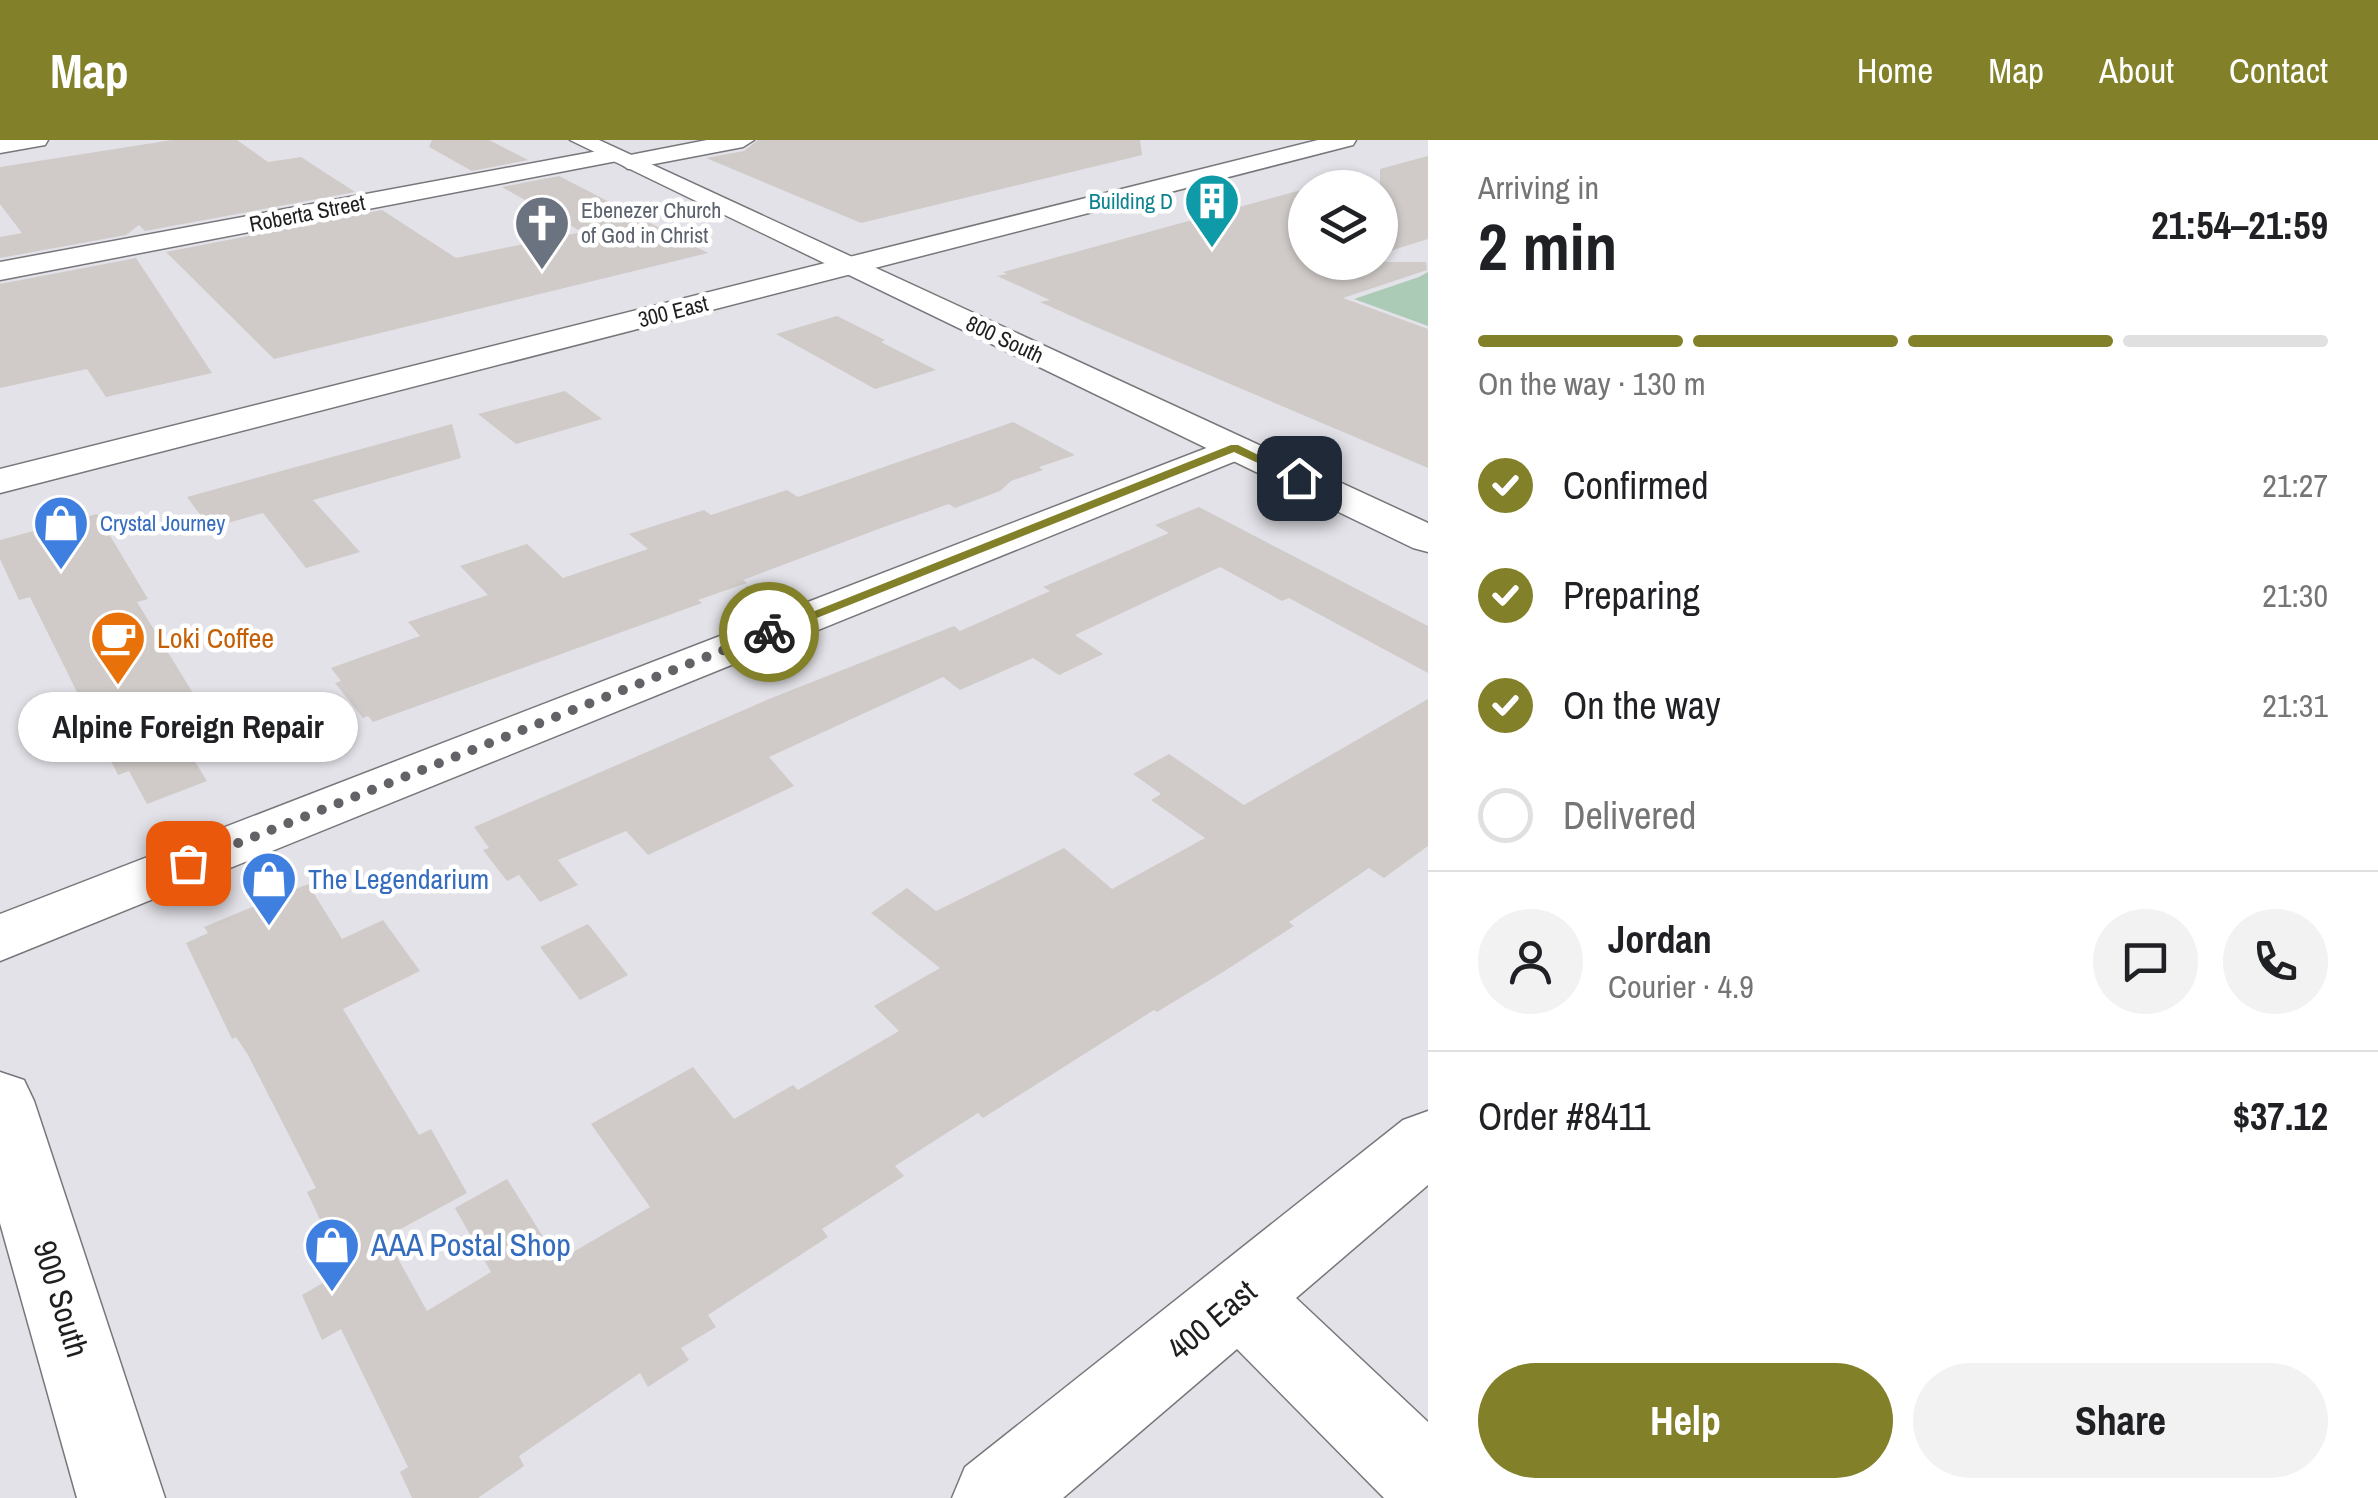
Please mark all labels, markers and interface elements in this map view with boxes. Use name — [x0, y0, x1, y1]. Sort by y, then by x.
text: Map — [50, 38, 129, 103]
text: Home — [1857, 47, 1933, 94]
text: Map — [1988, 47, 2044, 94]
text: About — [2099, 47, 2174, 94]
text: Contact — [2229, 47, 2328, 94]
text: Arriving in — [1478, 166, 1599, 209]
map controls — [1288, 170, 1398, 280]
button: layers — [1288, 170, 1398, 280]
building icon: Building D — [1182, 171, 1242, 250]
place label: Building D — [1089, 186, 1173, 216]
street label: Roberta Street — [247, 187, 367, 239]
church icon: Ebenezer Church of God in Christ — [512, 193, 572, 272]
place label: Ebenezer Church of God in Christ — [581, 195, 721, 250]
text: 21:54–21:59 — [2151, 200, 2328, 251]
text: 2 min — [1478, 203, 1617, 290]
street label: 300 East — [635, 288, 711, 334]
street label: 800 South — [961, 308, 1049, 370]
text: On the way · 130 m — [1478, 362, 1706, 405]
pin — [1257, 436, 1342, 521]
icon: home — [1272, 451, 1327, 506]
icon: check — [1478, 458, 1533, 513]
text: Confirmed — [1563, 460, 1708, 511]
text: 21:27 — [2262, 464, 2328, 507]
shop icon: Crystal Journey — [31, 493, 91, 572]
place label: Crystal Journey — [100, 508, 225, 538]
icon: check — [1478, 568, 1533, 623]
text: Preparing — [1563, 570, 1700, 621]
text: 21:30 — [2262, 574, 2328, 617]
courier — [719, 582, 819, 682]
icon: bike — [742, 605, 797, 660]
cafe icon: Loki Coffee — [88, 608, 148, 687]
place label: Loki Coffee — [157, 619, 274, 657]
icon: check — [1478, 678, 1533, 733]
text: On the way — [1563, 680, 1721, 731]
text: 21:31 — [2262, 684, 2328, 727]
callout: Alpine Foreign Repair — [18, 693, 358, 763]
text: Alpine Foreign Repair — [52, 705, 324, 748]
text: Delivered — [1563, 790, 1696, 841]
pin — [146, 821, 231, 906]
icon: bag — [161, 836, 216, 891]
shop icon: The Legendarium — [239, 849, 299, 928]
place label: The Legendarium — [308, 860, 489, 898]
button: person — [1478, 909, 1583, 1014]
button: chat — [2093, 909, 2198, 1014]
button: phone — [2223, 909, 2328, 1014]
text: Jordan — [1608, 914, 1712, 965]
text: Courier · 4.9 — [1608, 965, 1754, 1008]
text: Order #8411 — [1478, 1091, 1651, 1142]
text: $37.12 — [2233, 1091, 2328, 1142]
shop icon: AAA Postal Shop — [302, 1215, 362, 1294]
place label: AAA Postal Shop — [370, 1223, 571, 1266]
street label: 900 South — [23, 1235, 100, 1362]
street label: 400 East — [1158, 1270, 1265, 1369]
button: Help — [1478, 1363, 1893, 1478]
button: Share — [1913, 1363, 2328, 1478]

